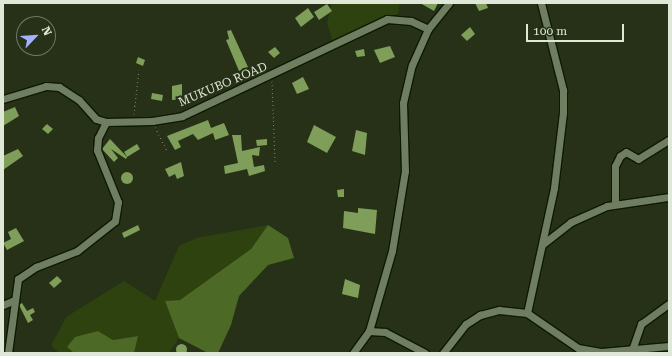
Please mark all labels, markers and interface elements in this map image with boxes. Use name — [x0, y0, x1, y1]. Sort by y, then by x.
north arrow — [16, 16, 56, 56]
scale bar — [528, 16, 626, 42]
text: 100 m — [533, 24, 567, 38]
text: N — [39, 25, 54, 38]
street label: MUKUBO ROAD — [176, 60, 270, 110]

